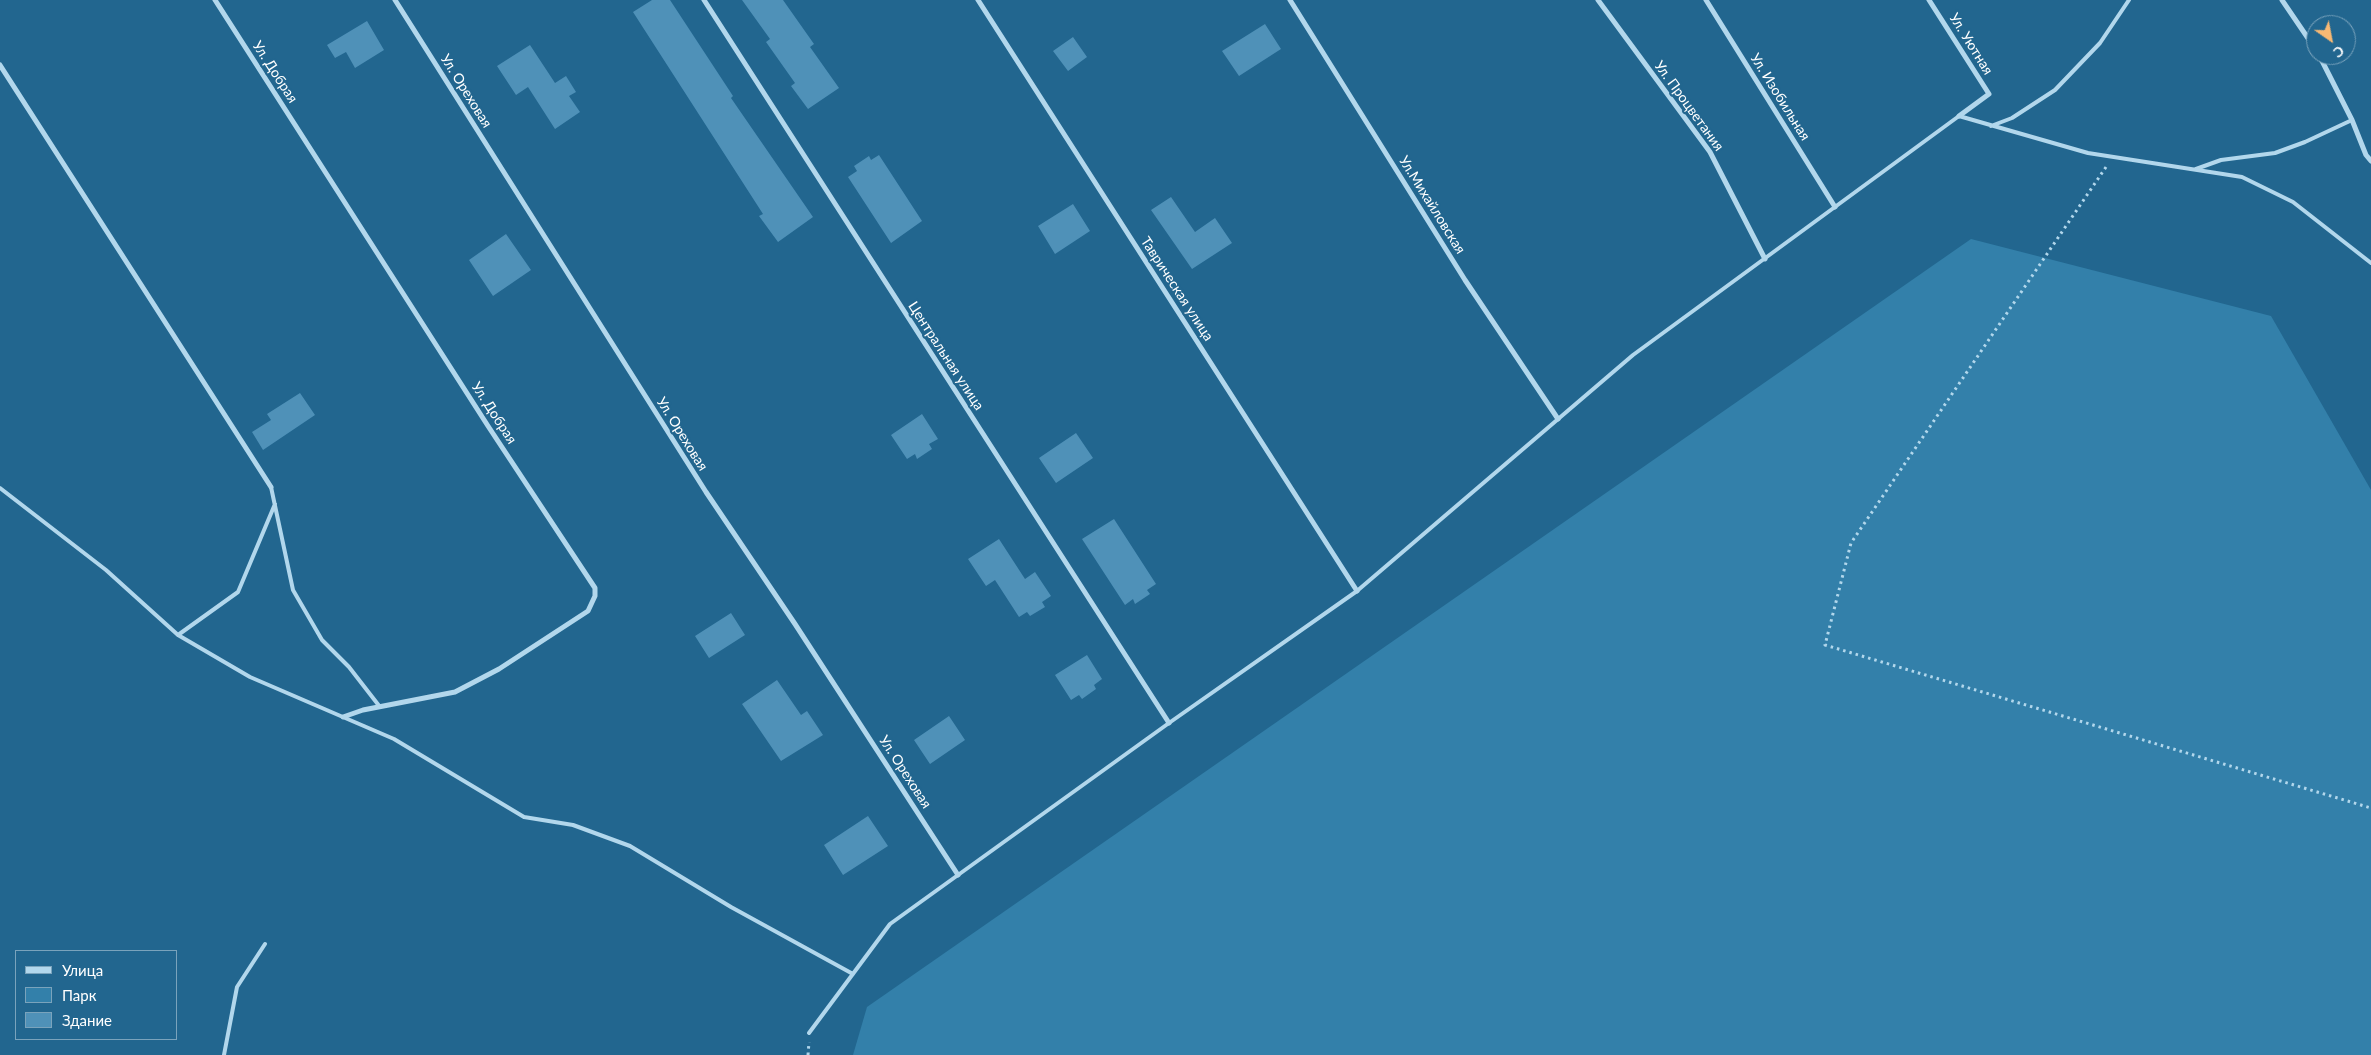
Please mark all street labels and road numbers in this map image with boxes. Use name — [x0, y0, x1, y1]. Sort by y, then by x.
street label: Ул. Уютная — [1946, 10, 1996, 78]
street label: Ул. Добрая — [249, 38, 301, 106]
street label: Ул. Изобильная — [1747, 50, 1813, 144]
street label: Ул. Ореховая — [437, 51, 495, 131]
street label: Ул. Процветания — [1651, 58, 1727, 154]
street label: Ул.Михайловская — [1395, 153, 1469, 257]
street label: Таврическая улица — [1137, 234, 1217, 344]
street label: Центральная улица — [905, 299, 987, 413]
street label: Ул. Добрая — [468, 379, 520, 447]
street label: Ул. Ореховая — [653, 394, 711, 474]
street label: Ул. Ореховая — [875, 732, 935, 812]

